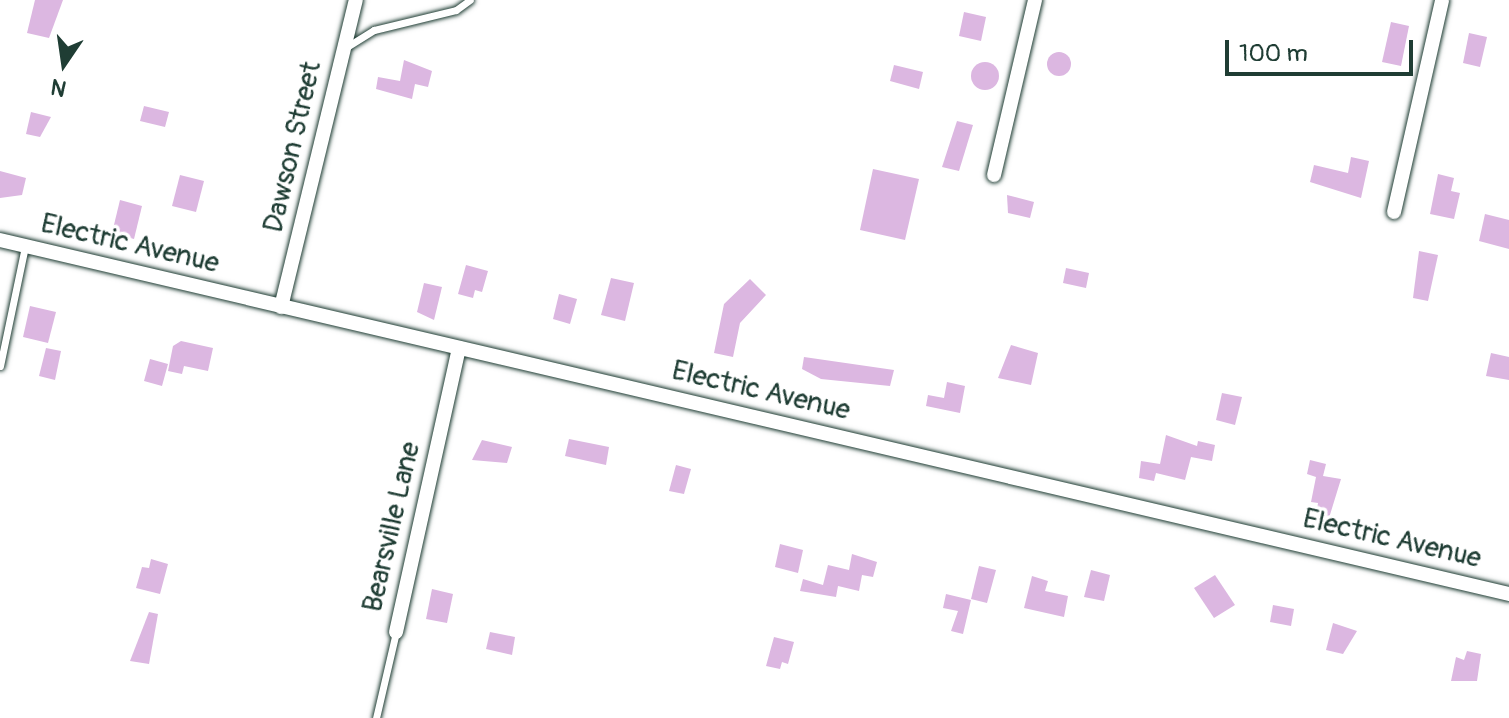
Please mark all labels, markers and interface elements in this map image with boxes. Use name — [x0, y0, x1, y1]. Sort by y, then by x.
north arrow — [24, 24, 104, 104]
scale bar — [1229, 24, 1417, 74]
text: 100 m — [1239, 39, 1308, 68]
street label: Dawson Street — [257, 58, 329, 236]
text: N — [48, 72, 69, 103]
street label: Electric Avenue — [38, 207, 222, 281]
street label: Electric Avenue — [669, 354, 853, 428]
street label: Bearsville Lane — [356, 439, 428, 615]
street label: Electric Avenue — [1300, 502, 1484, 576]

